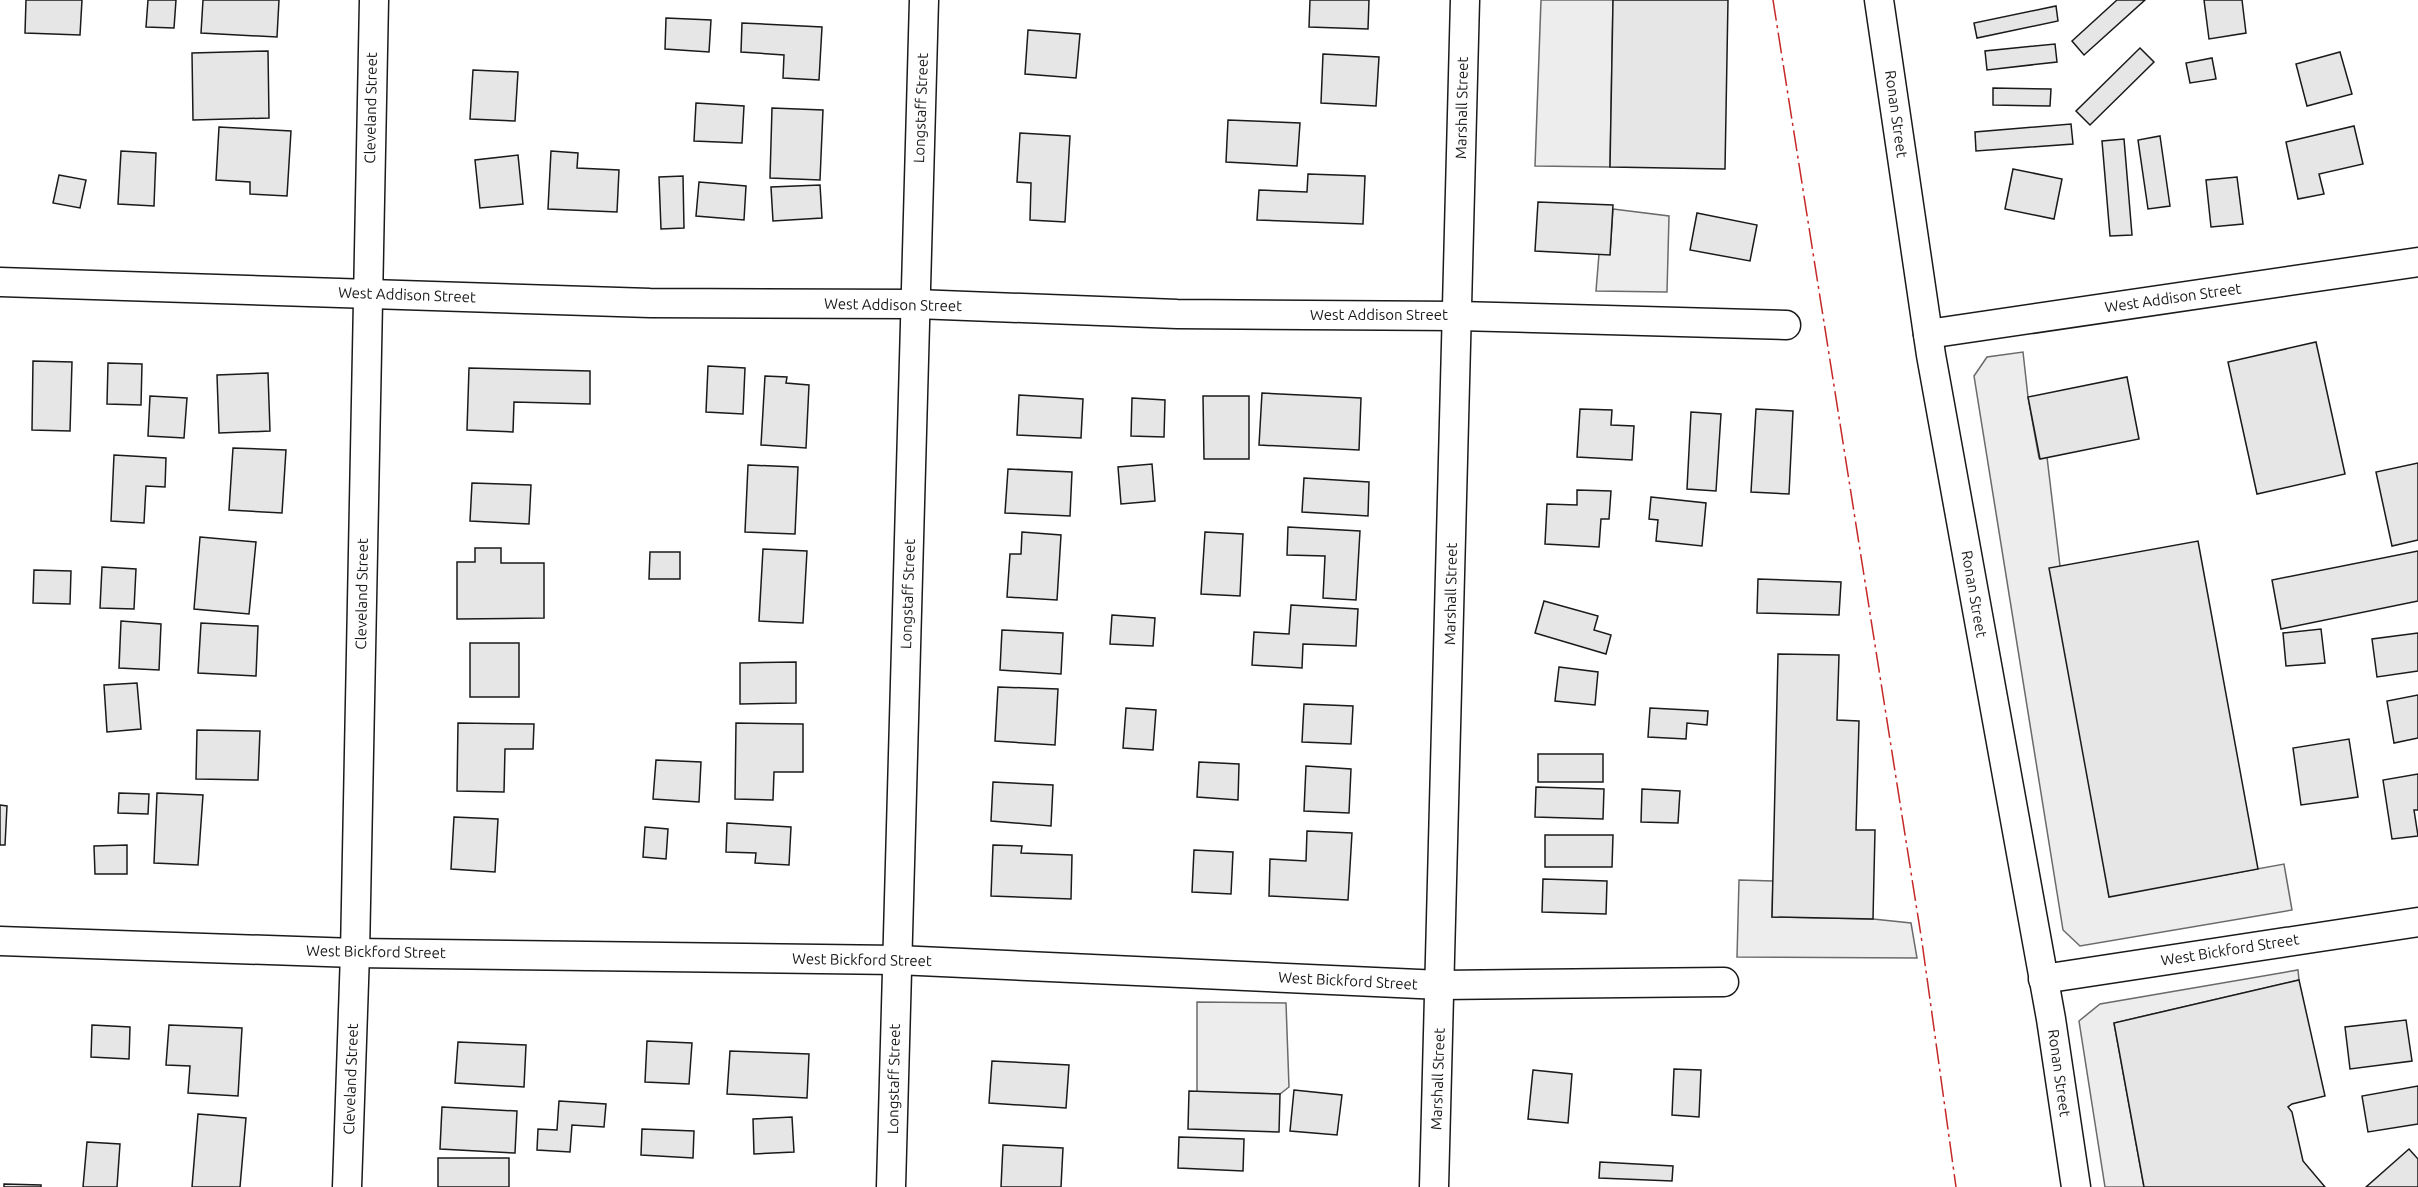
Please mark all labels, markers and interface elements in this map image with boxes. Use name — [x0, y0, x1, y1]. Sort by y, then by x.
street label: Cleveland Street — [361, 52, 380, 164]
street label: Longstaff Street — [910, 52, 931, 163]
street label: Marshall Street — [1452, 57, 1471, 159]
street label: Ronan Street — [1882, 69, 1911, 159]
street label: West Addison Street — [2103, 279, 2242, 316]
street label: West Addison Street — [338, 284, 476, 305]
street label: West Addison Street — [824, 295, 962, 314]
street label: West Addison Street — [1310, 306, 1448, 323]
street label: Cleveland Street — [352, 538, 371, 650]
street label: Longstaff Street — [897, 538, 918, 649]
street label: Marshall Street — [1441, 543, 1460, 645]
street label: Ronan Street — [1958, 549, 1991, 639]
street label: West Bickford Street — [2160, 930, 2300, 969]
street label: West Bickford Street — [306, 942, 446, 961]
street label: West Bickford Street — [792, 950, 932, 969]
street label: West Bickford Street — [1278, 968, 1418, 993]
street label: Cleveland Street — [340, 1023, 361, 1135]
street label: Longstaff Street — [884, 1024, 903, 1134]
street label: Marshall Street — [1427, 1027, 1448, 1130]
street label: Ronan Street — [2045, 1028, 2074, 1118]

